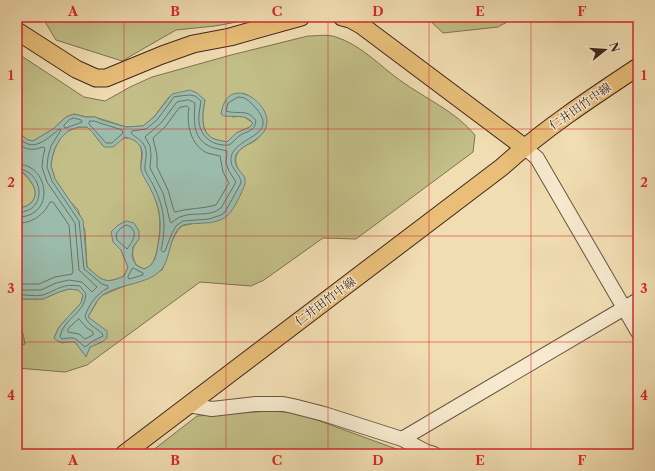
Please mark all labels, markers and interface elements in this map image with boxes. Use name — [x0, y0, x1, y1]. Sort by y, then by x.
text: A — [67, 3, 79, 19]
text: B — [170, 3, 180, 19]
text: C — [272, 3, 282, 19]
text: D — [372, 3, 384, 19]
text: E — [475, 3, 485, 19]
text: F — [578, 3, 587, 19]
north arrow — [585, 30, 625, 70]
text: N — [606, 40, 623, 54]
text: 1 — [8, 67, 14, 83]
text: 1 — [641, 67, 647, 83]
street label: 仁井田竹中線 — [546, 79, 614, 133]
text: 2 — [7, 174, 15, 190]
text: 2 — [640, 174, 648, 190]
street label: 仁井田竹中線 — [292, 273, 358, 329]
text: 3 — [7, 280, 15, 296]
text: 3 — [640, 280, 648, 296]
text: 4 — [7, 387, 15, 403]
text: 4 — [640, 387, 648, 403]
text: A — [67, 452, 79, 468]
text: B — [170, 452, 180, 468]
text: C — [272, 452, 282, 468]
text: D — [372, 452, 384, 468]
text: E — [475, 452, 485, 468]
text: F — [578, 452, 587, 468]

